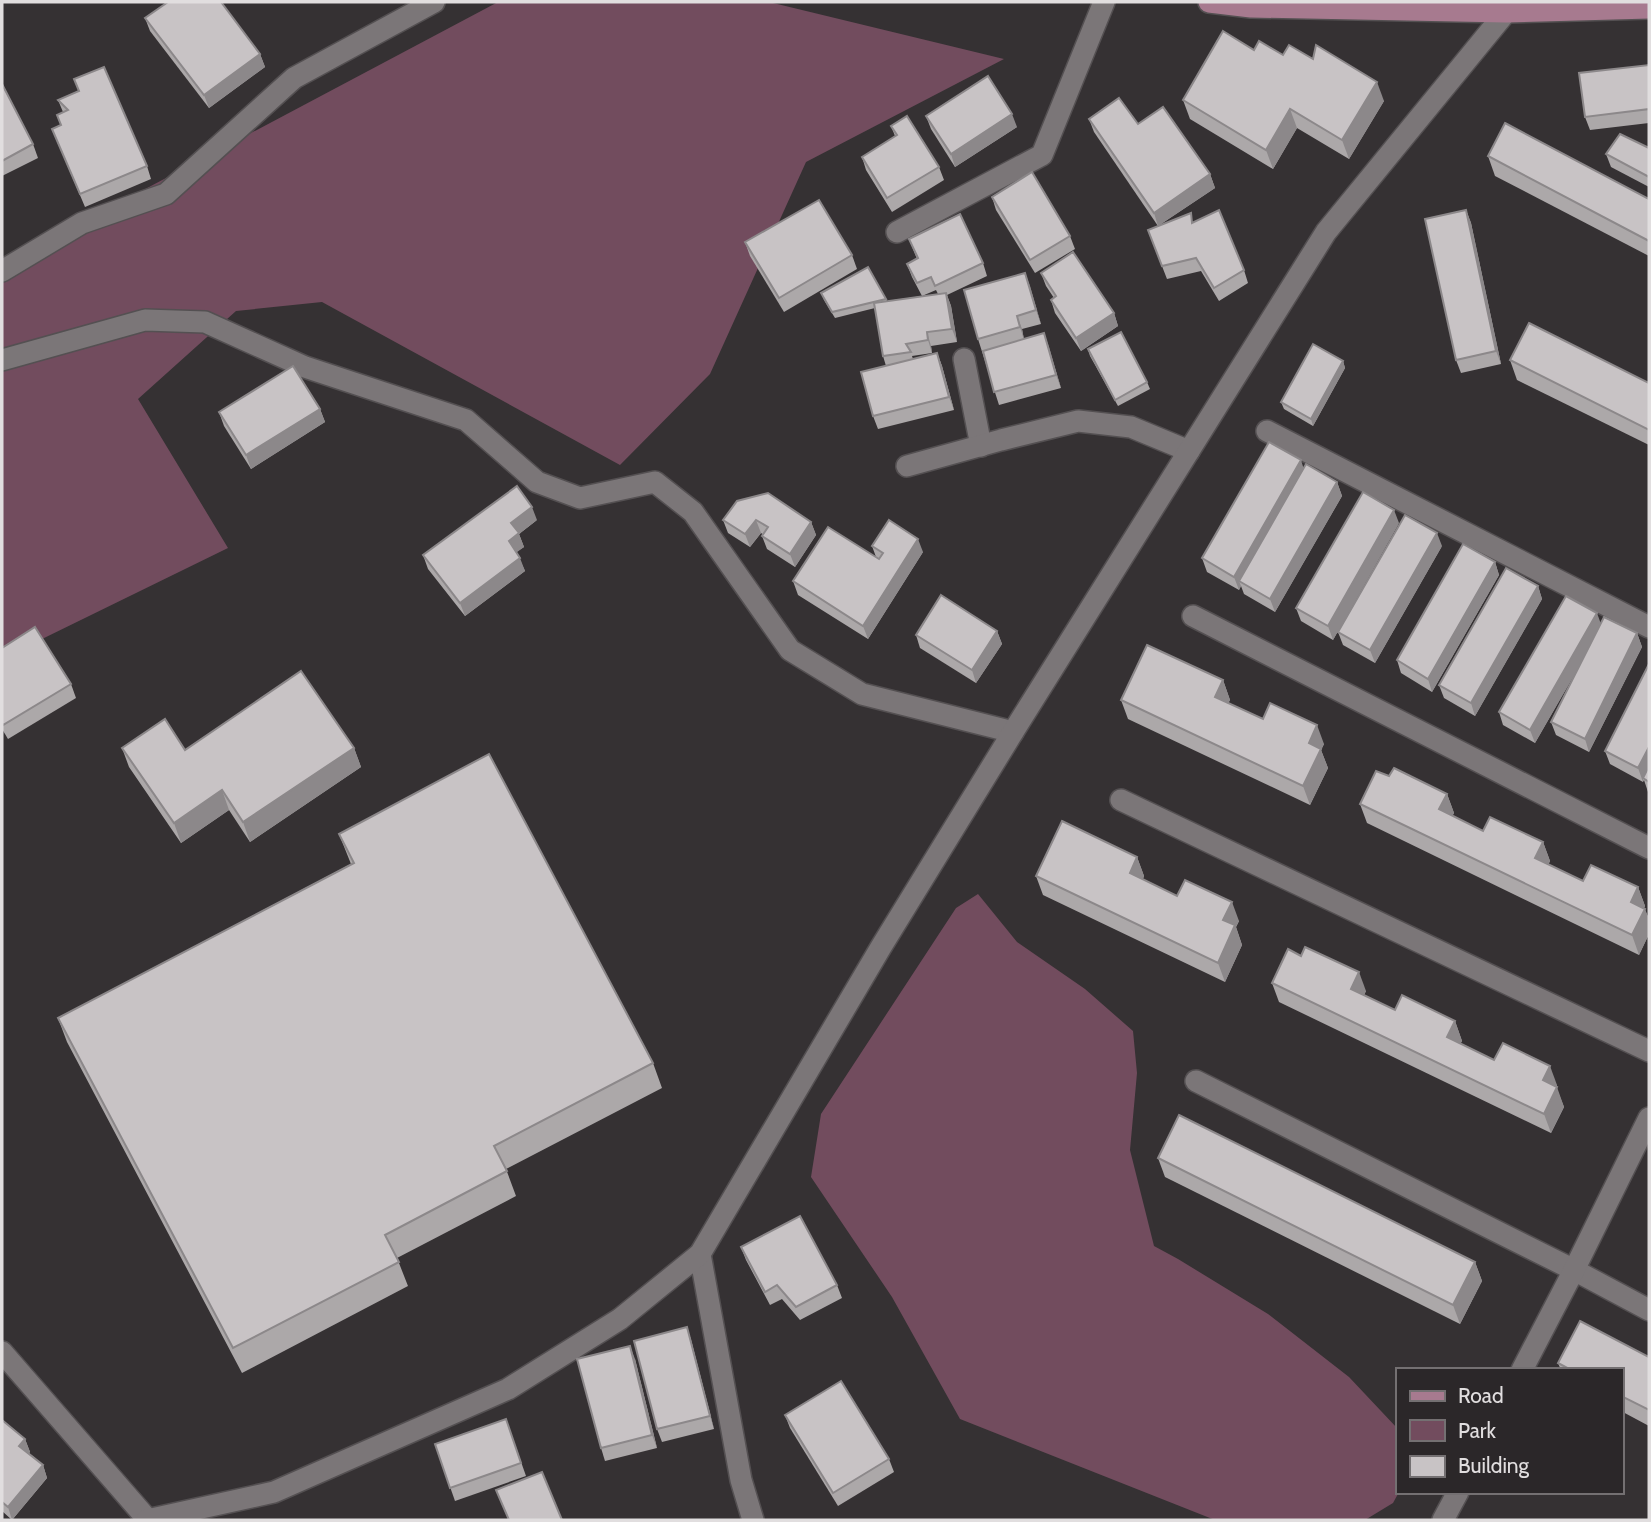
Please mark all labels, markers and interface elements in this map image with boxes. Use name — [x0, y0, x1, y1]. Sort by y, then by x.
legend — [1396, 1368, 1623, 1494]
text: Road — [1458, 1383, 1504, 1408]
text: Park — [1458, 1418, 1496, 1443]
text: Building — [1458, 1453, 1530, 1478]

